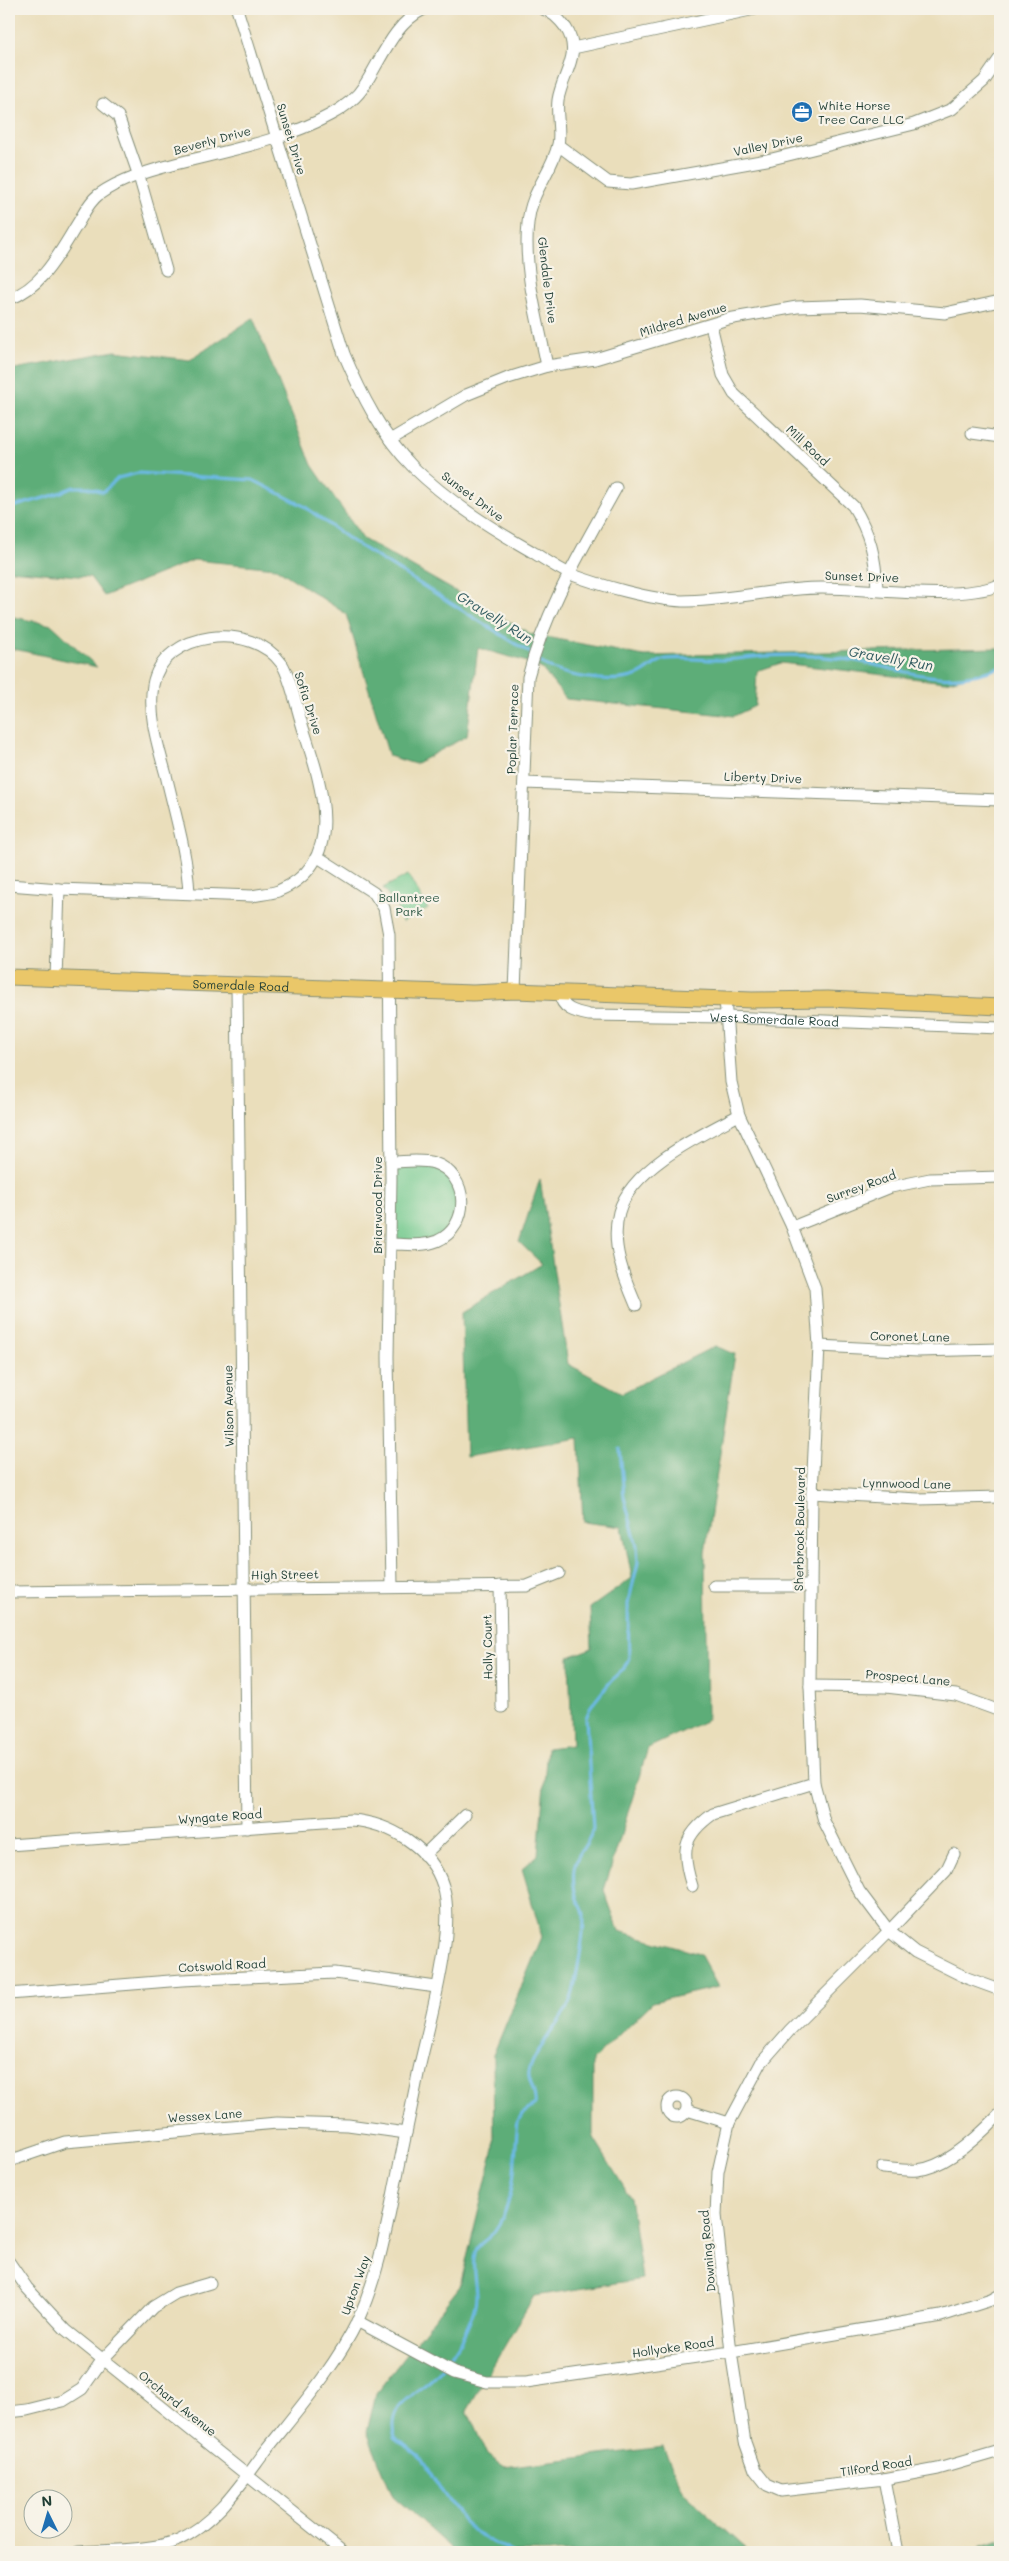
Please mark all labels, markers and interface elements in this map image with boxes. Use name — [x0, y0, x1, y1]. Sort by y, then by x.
place label: White Horse Tree Care LLC — [818, 97, 904, 127]
office icon: White Horse Tree Care LLC — [790, 100, 814, 124]
street label: Sunset Drive — [274, 101, 310, 177]
street label: Beverly Drive — [172, 122, 252, 158]
street label: Valley Drive — [732, 129, 804, 159]
street label: Glendale Drive — [535, 236, 561, 324]
street label: Mildred Avenue — [637, 298, 729, 340]
street label: Mill Road — [783, 421, 833, 469]
street label: Sunset Drive — [439, 467, 507, 525]
street label: Sunset Drive — [825, 567, 899, 585]
water label: Gravelly Run — [454, 586, 536, 648]
water label: Gravelly Run — [847, 641, 935, 675]
street label: Sofia Drive — [291, 669, 327, 737]
street label: Poplar Terrace — [502, 684, 522, 774]
street label: Liberty Drive — [724, 768, 802, 786]
park label: Ballantree Park — [378, 889, 440, 919]
street label: Somerdale Road — [192, 975, 290, 995]
street label: West Somerdale Road — [710, 1009, 839, 1030]
street label: Briarwood Drive — [369, 1156, 385, 1254]
street label: Surrey Road — [824, 1166, 898, 1206]
street label: Coronet Lane — [870, 1327, 950, 1345]
street label: Wilson Avenue — [219, 1365, 237, 1447]
street label: Sherbrook Boulevard — [790, 1466, 808, 1591]
street label: Lynnwood Lane — [862, 1474, 952, 1492]
street label: High Street — [251, 1565, 319, 1583]
street label: Holly Court — [478, 1614, 496, 1680]
street label: Prospect Lane — [865, 1665, 951, 1689]
street label: Wyngate Road — [177, 1805, 263, 1827]
street label: Cotswold Road — [178, 1955, 267, 1975]
street label: Wessex Lane — [167, 2104, 243, 2126]
street label: Downing Road — [695, 2209, 719, 2293]
street label: Upton Way — [337, 2253, 373, 2317]
street label: Hollyoke Road — [631, 2333, 715, 2361]
street label: Orchard Avenue — [136, 2367, 220, 2439]
street label: Tilford Road — [839, 2452, 913, 2480]
north arrow — [22, 2488, 72, 2538]
text: N — [41, 2491, 53, 2510]

